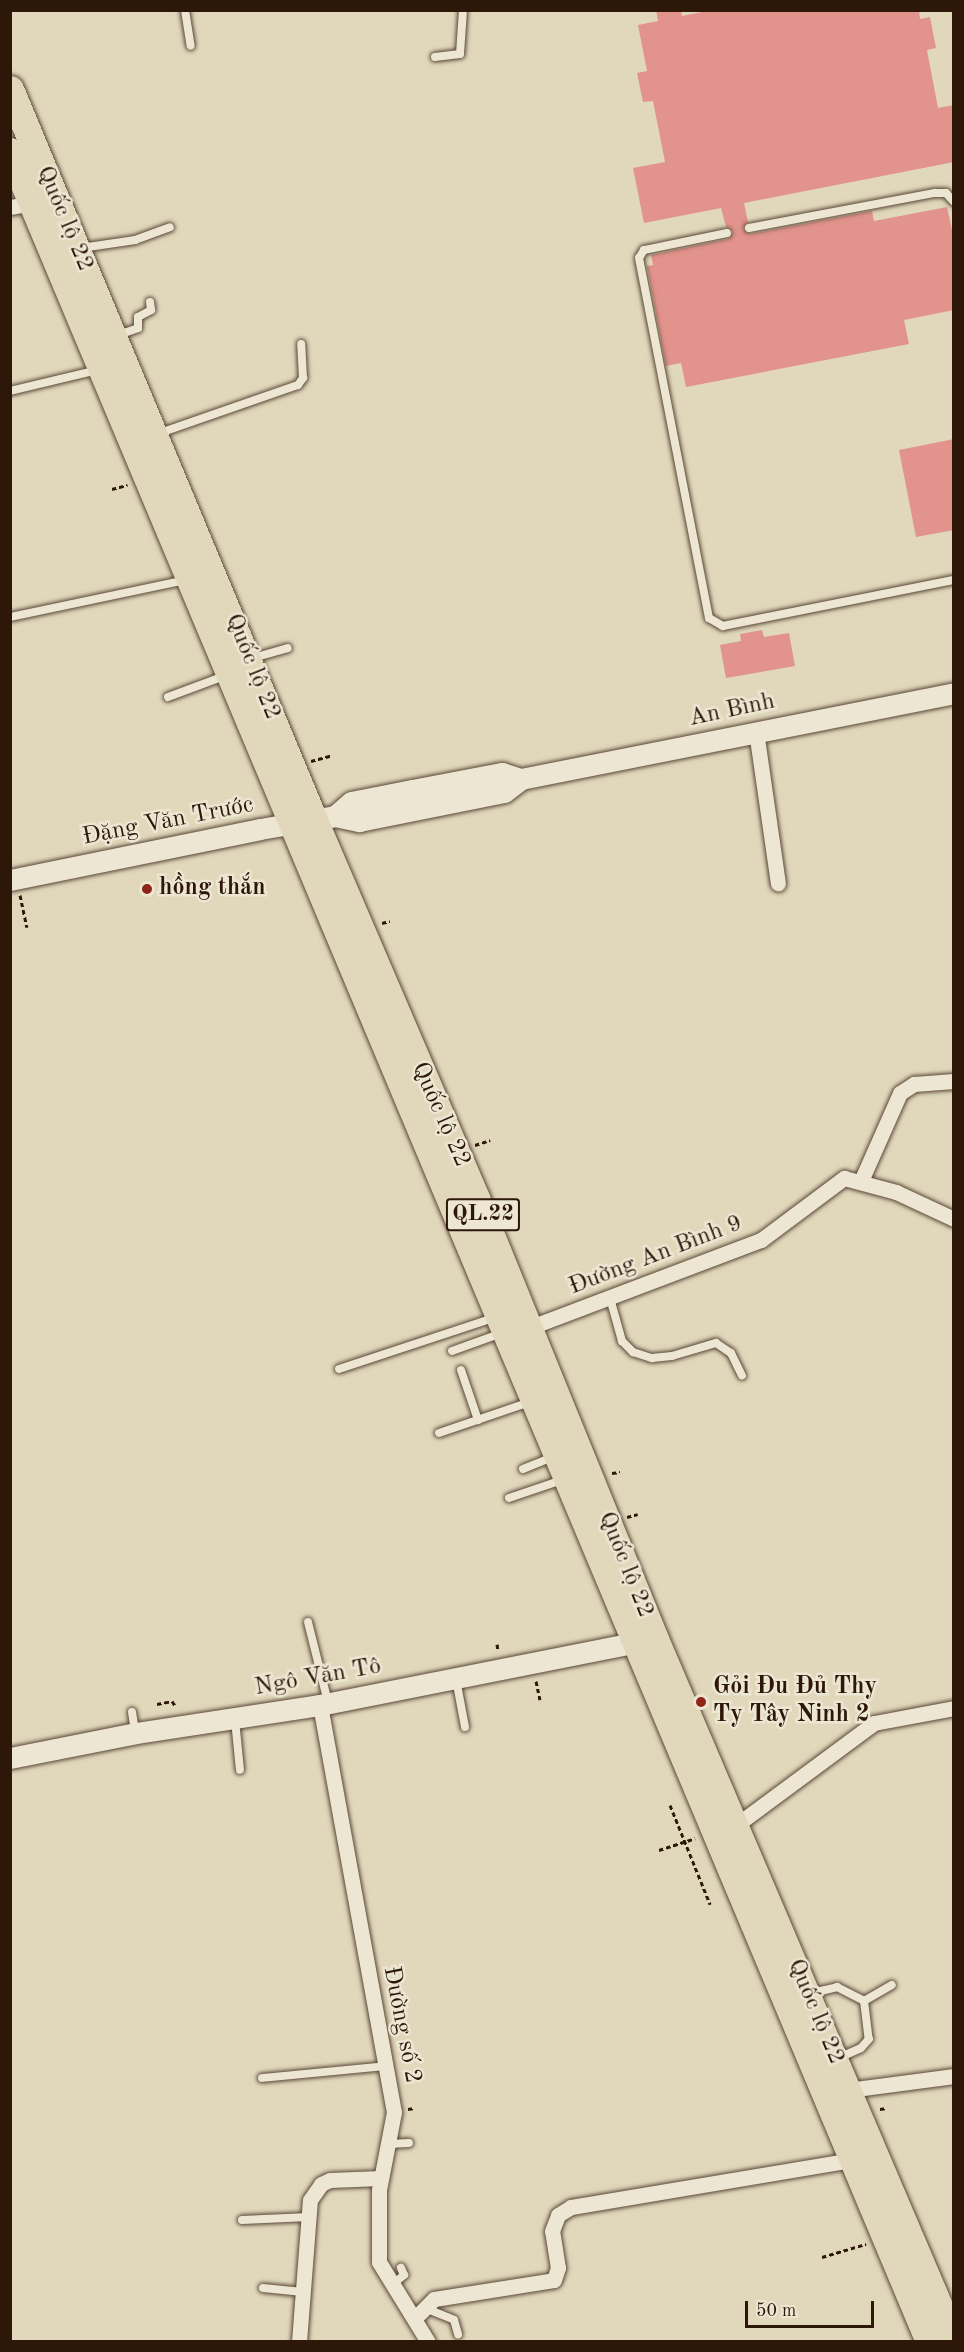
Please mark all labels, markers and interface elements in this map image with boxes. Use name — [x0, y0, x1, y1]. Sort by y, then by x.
street label: Quốc lộ 22 — [29, 162, 99, 276]
street label: Quốc lộ 22 — [218, 610, 286, 724]
street label: An Bình — [686, 688, 778, 734]
street label: Đặng Văn Trước — [80, 791, 256, 853]
place label: hồng thắn — [159, 875, 266, 903]
marker: hồng thắn — [140, 882, 154, 896]
street label: Quốc lộ 22 — [404, 1058, 476, 1172]
road number: QL.22 — [446, 1196, 520, 1234]
street label: Đường An Bình 9 — [565, 1210, 747, 1302]
street label: Quốc lộ 22 — [591, 1508, 659, 1622]
street label: Ngô Văn Tô — [253, 1653, 383, 1703]
place label: Gỏi Đu Đủ Thy Ty Tây Ninh 2 — [713, 1674, 877, 1730]
marker: Gỏi Đu Đủ Thy Ty Tây Ninh 2 — [694, 1695, 708, 1709]
street label: Quốc lộ 22 — [780, 1955, 850, 2069]
street label: Đường số 2 — [376, 1964, 426, 2086]
scale bar — [748, 2289, 877, 2327]
text: 50 m — [756, 2302, 796, 2320]

